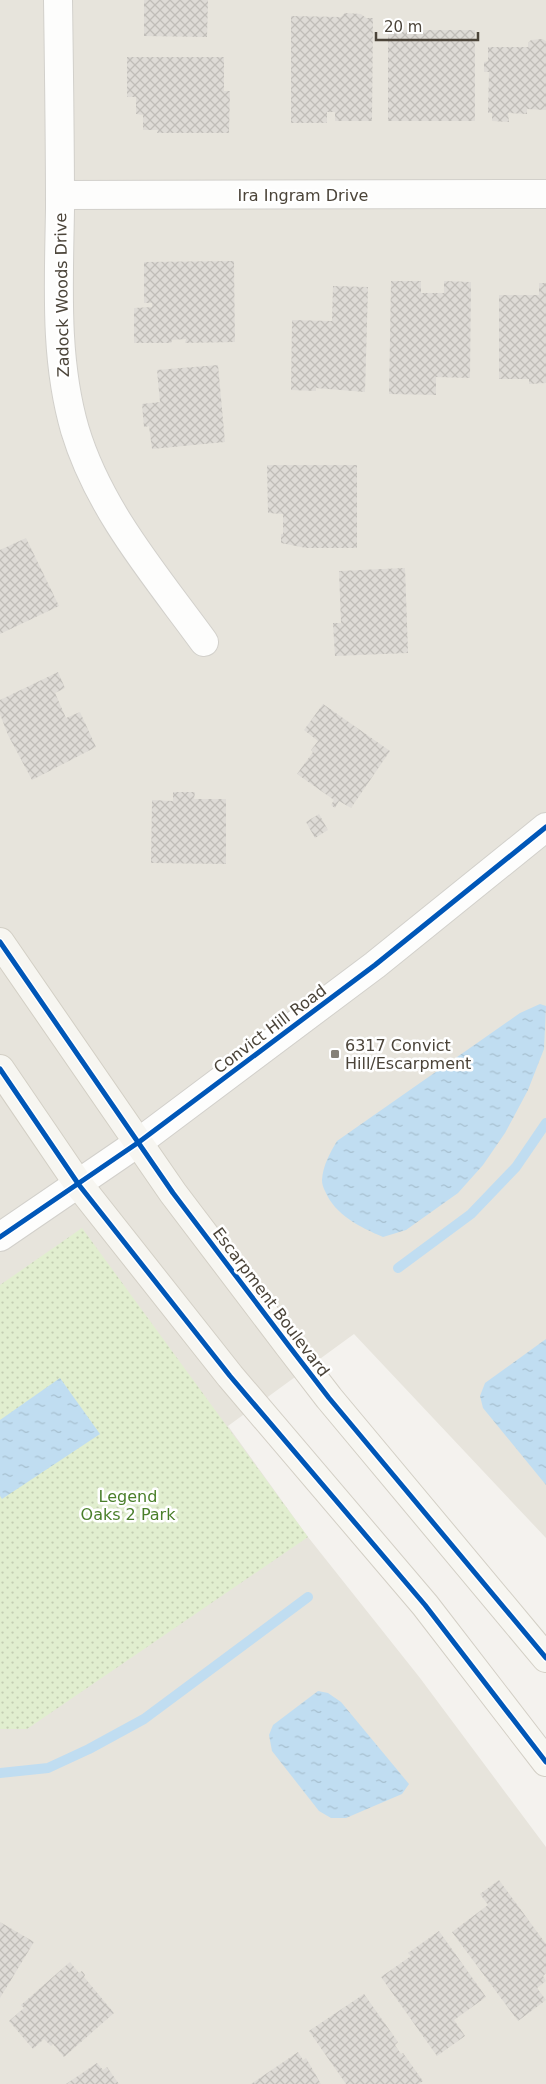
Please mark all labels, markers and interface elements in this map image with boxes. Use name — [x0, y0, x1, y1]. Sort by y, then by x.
scale bar — [376, 10, 478, 42]
text: 20 m — [384, 18, 422, 36]
street label: Ira Ingram Drive — [238, 186, 368, 205]
street label: Zadock Woods Drive — [51, 213, 73, 377]
street label: Convict Hill Road — [210, 981, 330, 1077]
place label: 6317 Convict Hill/Escarpment — [345, 1036, 471, 1073]
marker: 6317 Convict Hill/Escarpment — [329, 1048, 341, 1060]
street label: Escarpment Boulevard — [209, 1224, 333, 1380]
park label: Legend Oaks 2 Park — [81, 1487, 176, 1524]

